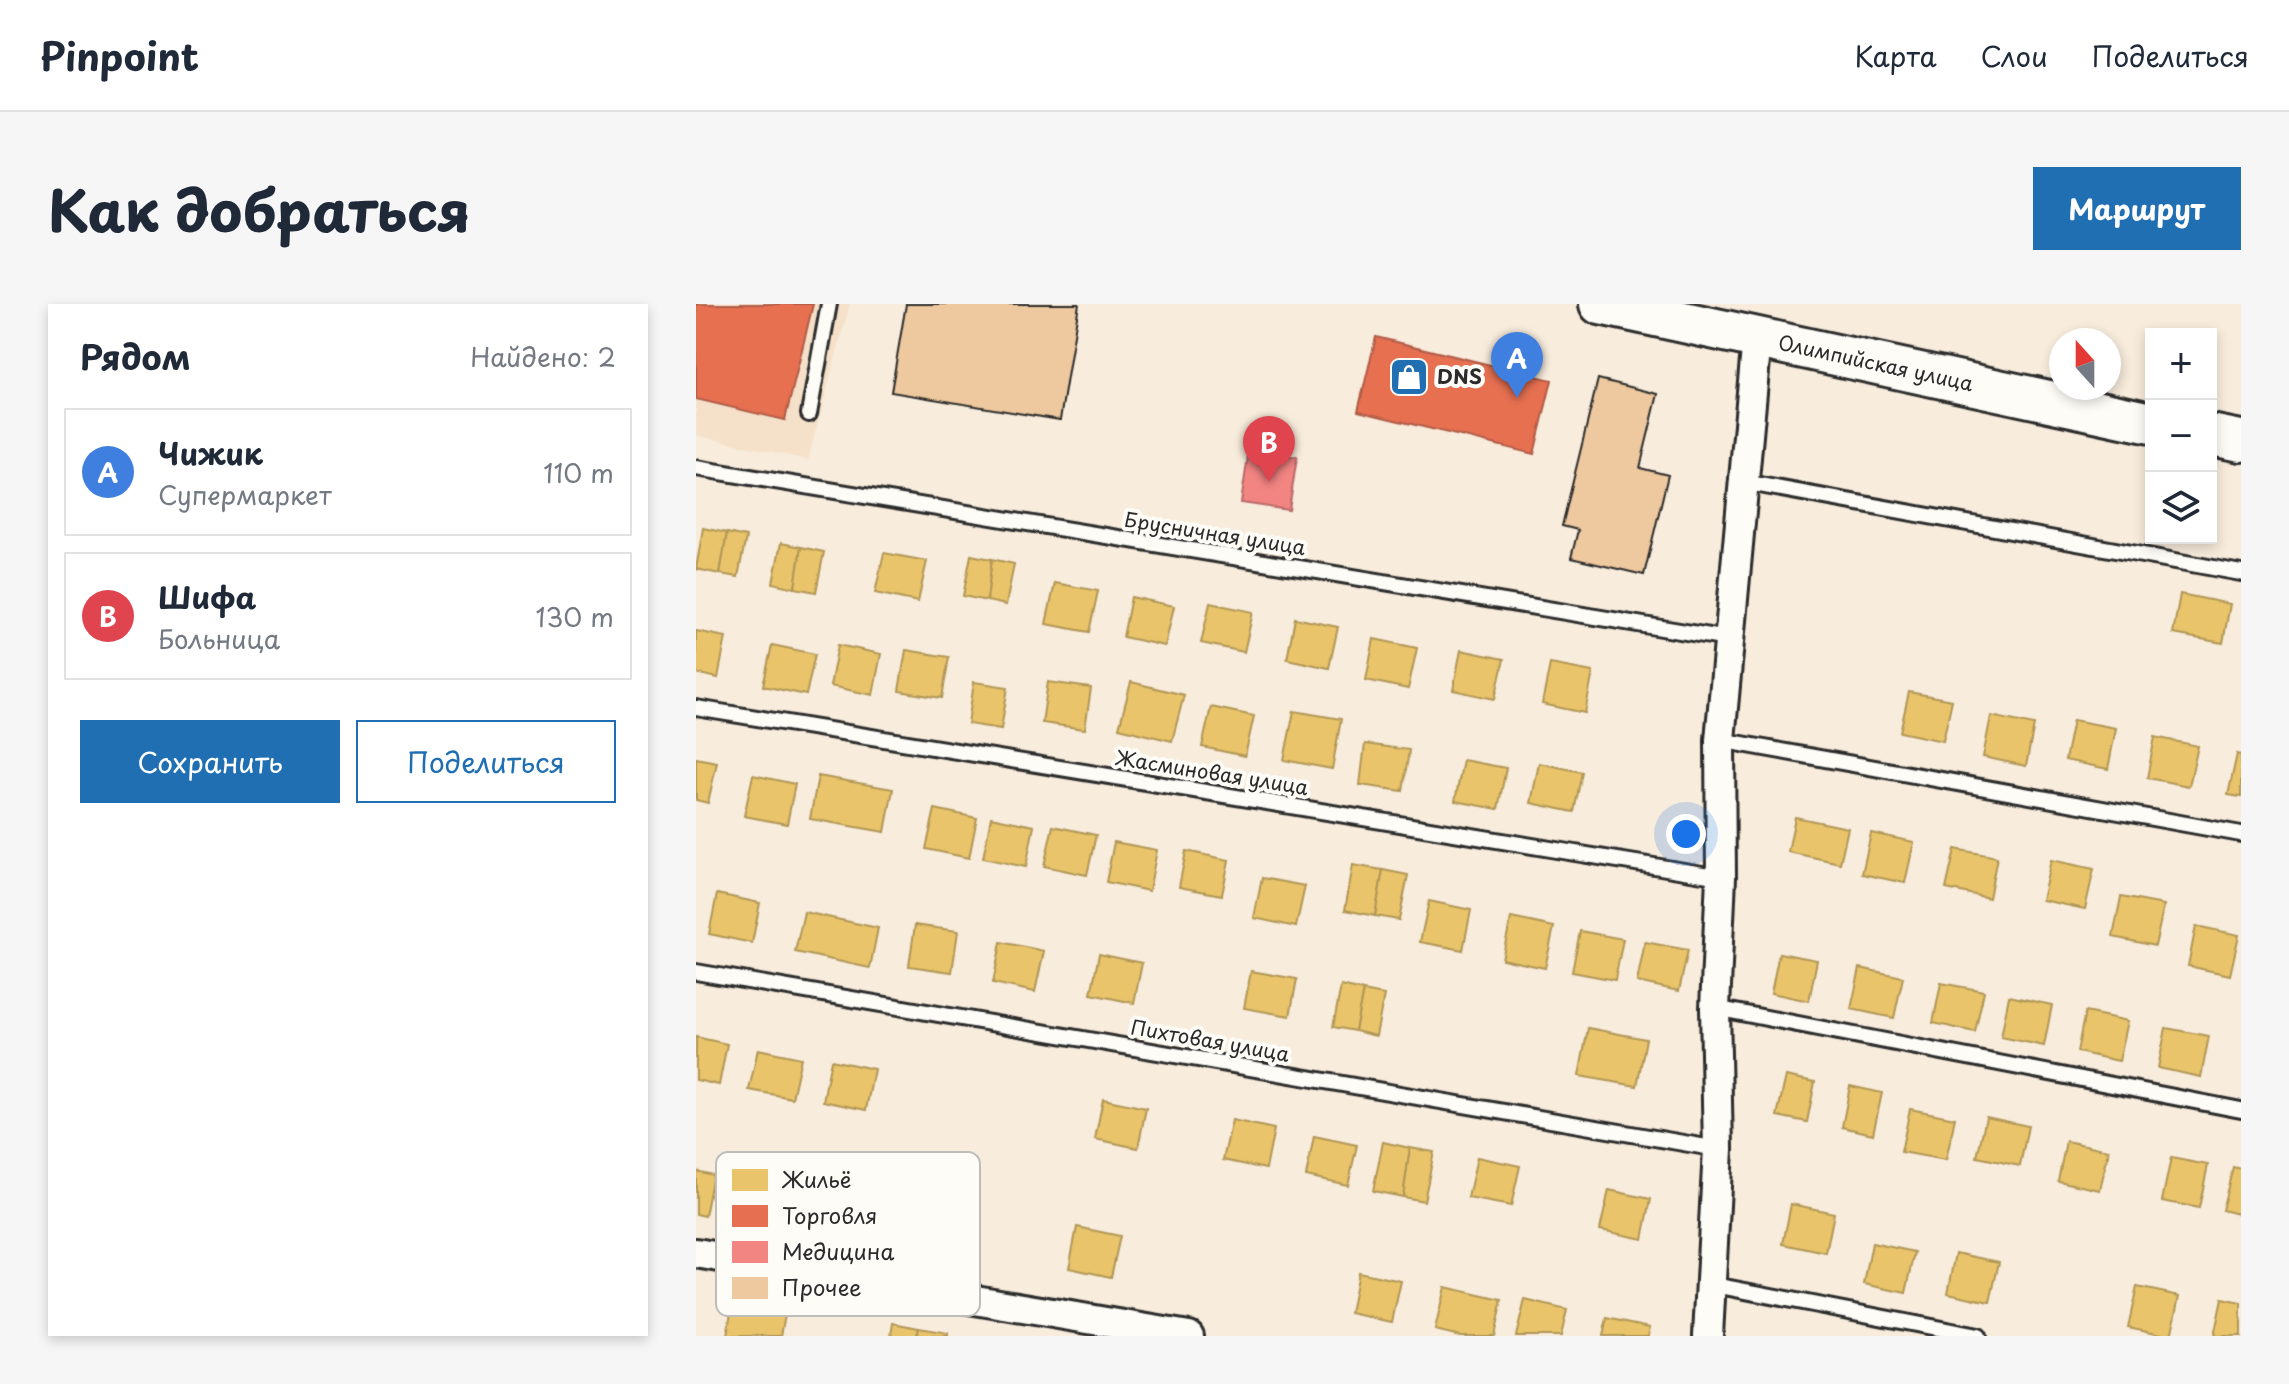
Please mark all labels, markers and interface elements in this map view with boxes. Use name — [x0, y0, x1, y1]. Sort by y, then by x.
text: Pinpoint — [40, 27, 199, 84]
text: Карта — [1854, 34, 1937, 77]
text: Слои — [1981, 34, 2048, 77]
text: Поделиться — [2092, 34, 2249, 77]
text: Как добраться — [48, 166, 471, 251]
button: Маршрут — [2033, 167, 2241, 250]
street label: Олимпийская улица — [1775, 327, 1977, 398]
north arrow — [2049, 328, 2121, 400]
map controls — [2145, 328, 2217, 544]
button: + — [2145, 328, 2217, 400]
text: Рядом — [80, 330, 191, 382]
pin: A — [1491, 332, 1543, 398]
text: Найдено: 2 — [470, 337, 616, 376]
shop icon: DNS — [1388, 356, 1430, 398]
place label: DNS — [1437, 361, 1482, 391]
button: − — [2145, 400, 2217, 472]
pin: B — [1243, 416, 1295, 482]
text: Чижик — [158, 430, 263, 475]
text: A — [98, 453, 118, 492]
text: 110 m — [543, 453, 614, 492]
button: layers — [2145, 472, 2217, 544]
text: Супермаркет — [158, 475, 332, 514]
street label: Брусничная улица — [1122, 504, 1308, 562]
text: Шифа — [158, 574, 256, 619]
text: B — [99, 597, 117, 636]
text: 130 m — [535, 597, 614, 636]
text: Больница — [158, 619, 280, 658]
button: Сохранить — [80, 720, 340, 803]
button: Поделиться — [356, 720, 616, 803]
street label: Жасминовая улица — [1113, 742, 1311, 802]
your location — [1666, 814, 1706, 854]
street label: Пихтовая улица — [1129, 1011, 1292, 1069]
legend — [716, 1152, 980, 1316]
text: Жильё — [781, 1162, 851, 1195]
text: Торговля — [782, 1198, 877, 1231]
text: Медицина — [782, 1234, 894, 1267]
text: Прочее — [782, 1270, 862, 1303]

